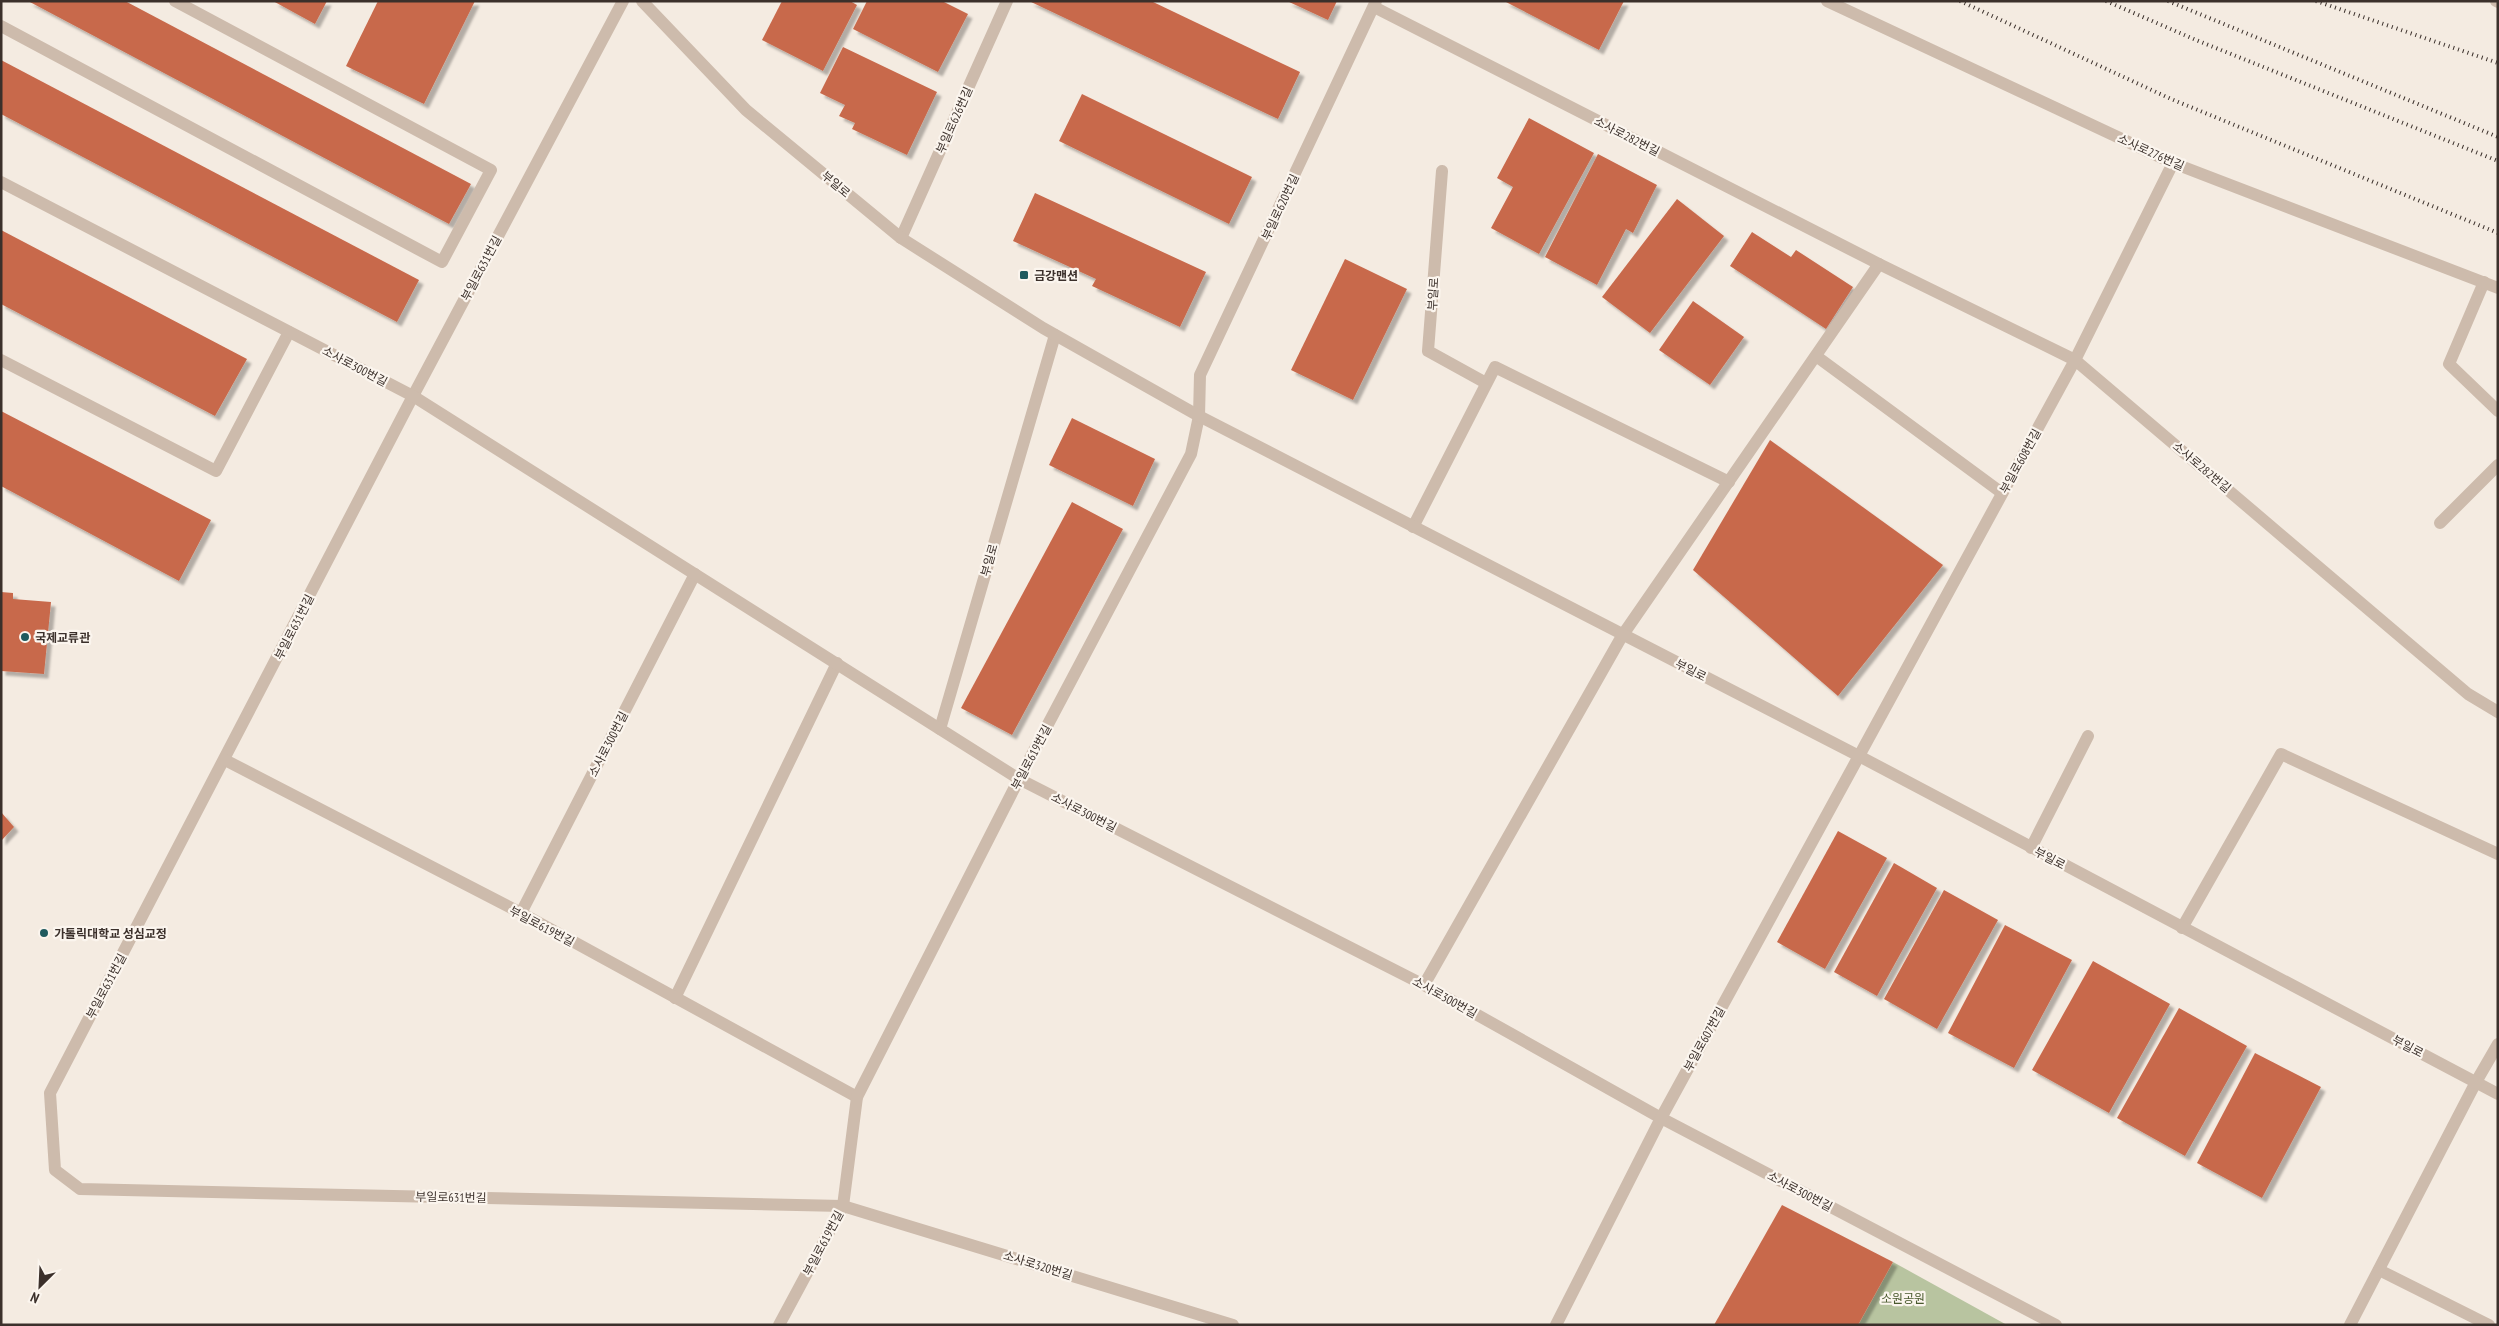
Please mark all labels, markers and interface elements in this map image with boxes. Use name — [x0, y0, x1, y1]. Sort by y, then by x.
street label: 부일로626번길 — [933, 84, 975, 156]
street label: 소사로282번길 — [1592, 113, 1662, 159]
street label: 소사로276번길 — [2115, 131, 2187, 173]
street label: 부일로 — [818, 168, 854, 200]
street label: 부일로620번길 — [1258, 171, 1302, 243]
street label: 부일로631번길 — [458, 233, 504, 303]
place label: 금강맨션 — [1034, 268, 1078, 283]
marker: 금강맨션 — [1018, 269, 1030, 281]
street label: 부일로 — [1424, 277, 1442, 311]
street label: 소사로300번길 — [320, 343, 390, 389]
street label: 부일로608번길 — [1996, 426, 2044, 496]
street label: 소사로282번길 — [2170, 438, 2234, 496]
street label: 부일로 — [977, 542, 1001, 578]
street label: 부일로631번길 — [271, 592, 317, 662]
place label: 국제교류관 — [35, 630, 90, 645]
marker: 국제교류관 — [19, 631, 31, 643]
street label: 부일로 — [1673, 656, 1709, 684]
street label: 소사로300번길 — [585, 709, 631, 779]
street label: 부일로619번길 — [1008, 722, 1054, 792]
street label: 소사로300번길 — [1049, 789, 1119, 835]
street label: 부일로 — [2032, 844, 2068, 872]
street label: 부일로619번길 — [507, 903, 577, 949]
place label: 가톨릭대학교 성심교정 — [54, 926, 167, 941]
marker: 가톨릭대학교 성심교정 — [38, 927, 50, 939]
street label: 부일로631번길 — [83, 951, 129, 1021]
street label: 소사로300번길 — [1410, 973, 1480, 1021]
street label: 부일로607번길 — [1680, 1004, 1728, 1074]
street label: 부일로 — [2390, 1032, 2426, 1060]
street label: 소사로300번길 — [1765, 1168, 1835, 1214]
street label: 부일로631번길 — [415, 1189, 487, 1205]
street label: 부일로619번길 — [800, 1208, 846, 1278]
street label: 소사로320번길 — [1002, 1247, 1074, 1283]
north arrow — [15, 1261, 65, 1311]
text: N — [28, 1288, 42, 1308]
park label: 소원공원 — [1881, 1291, 1925, 1306]

